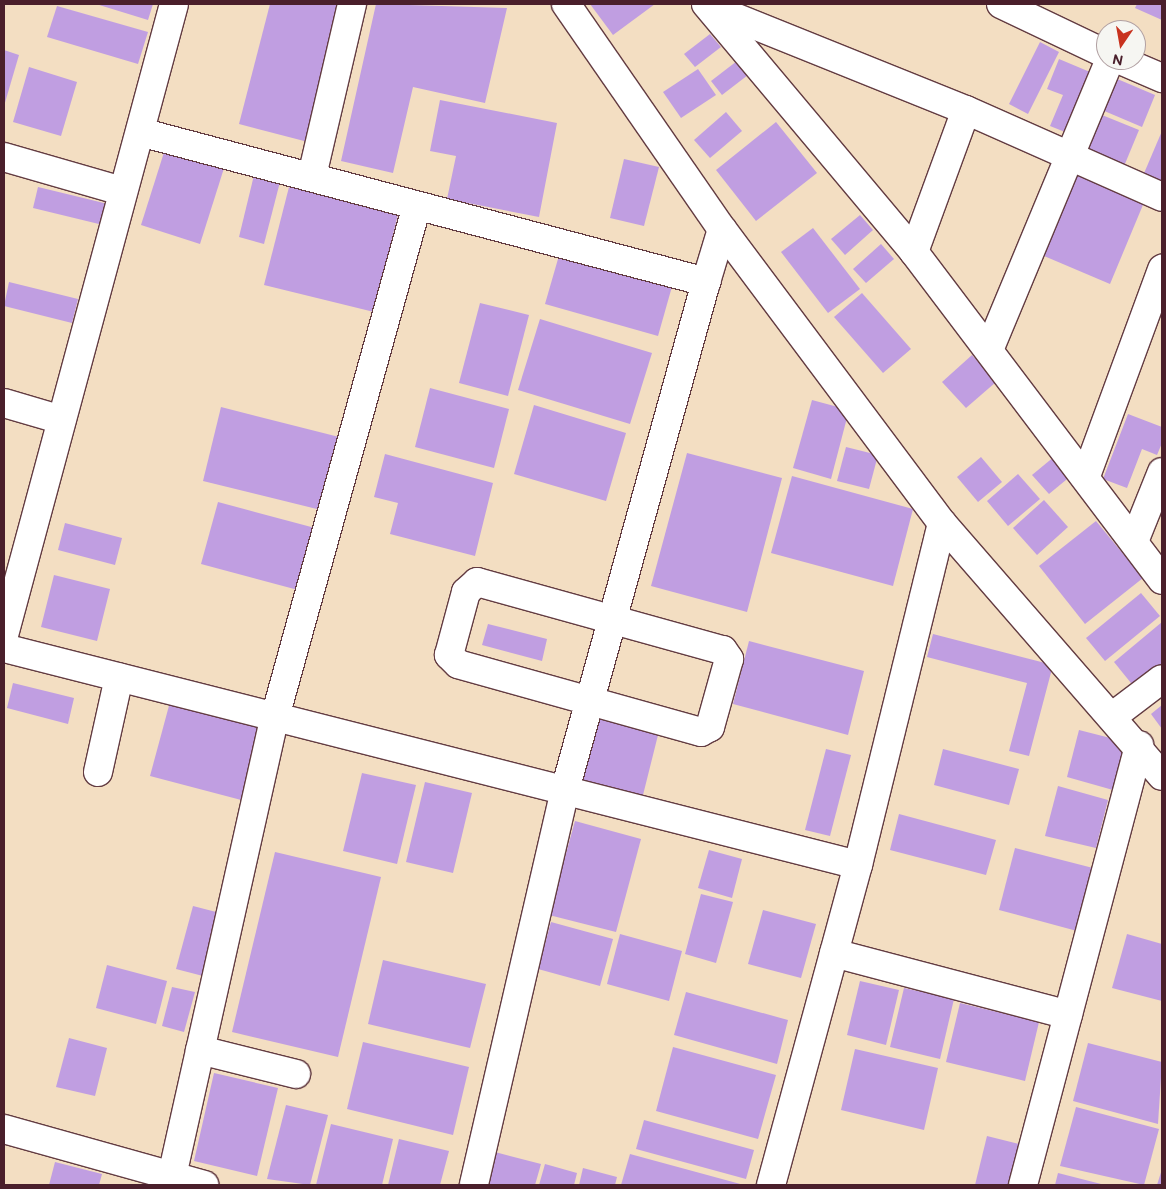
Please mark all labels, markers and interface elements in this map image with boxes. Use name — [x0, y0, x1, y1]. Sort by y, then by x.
north arrow — [1096, 20, 1146, 70]
text: N — [1111, 50, 1125, 69]

